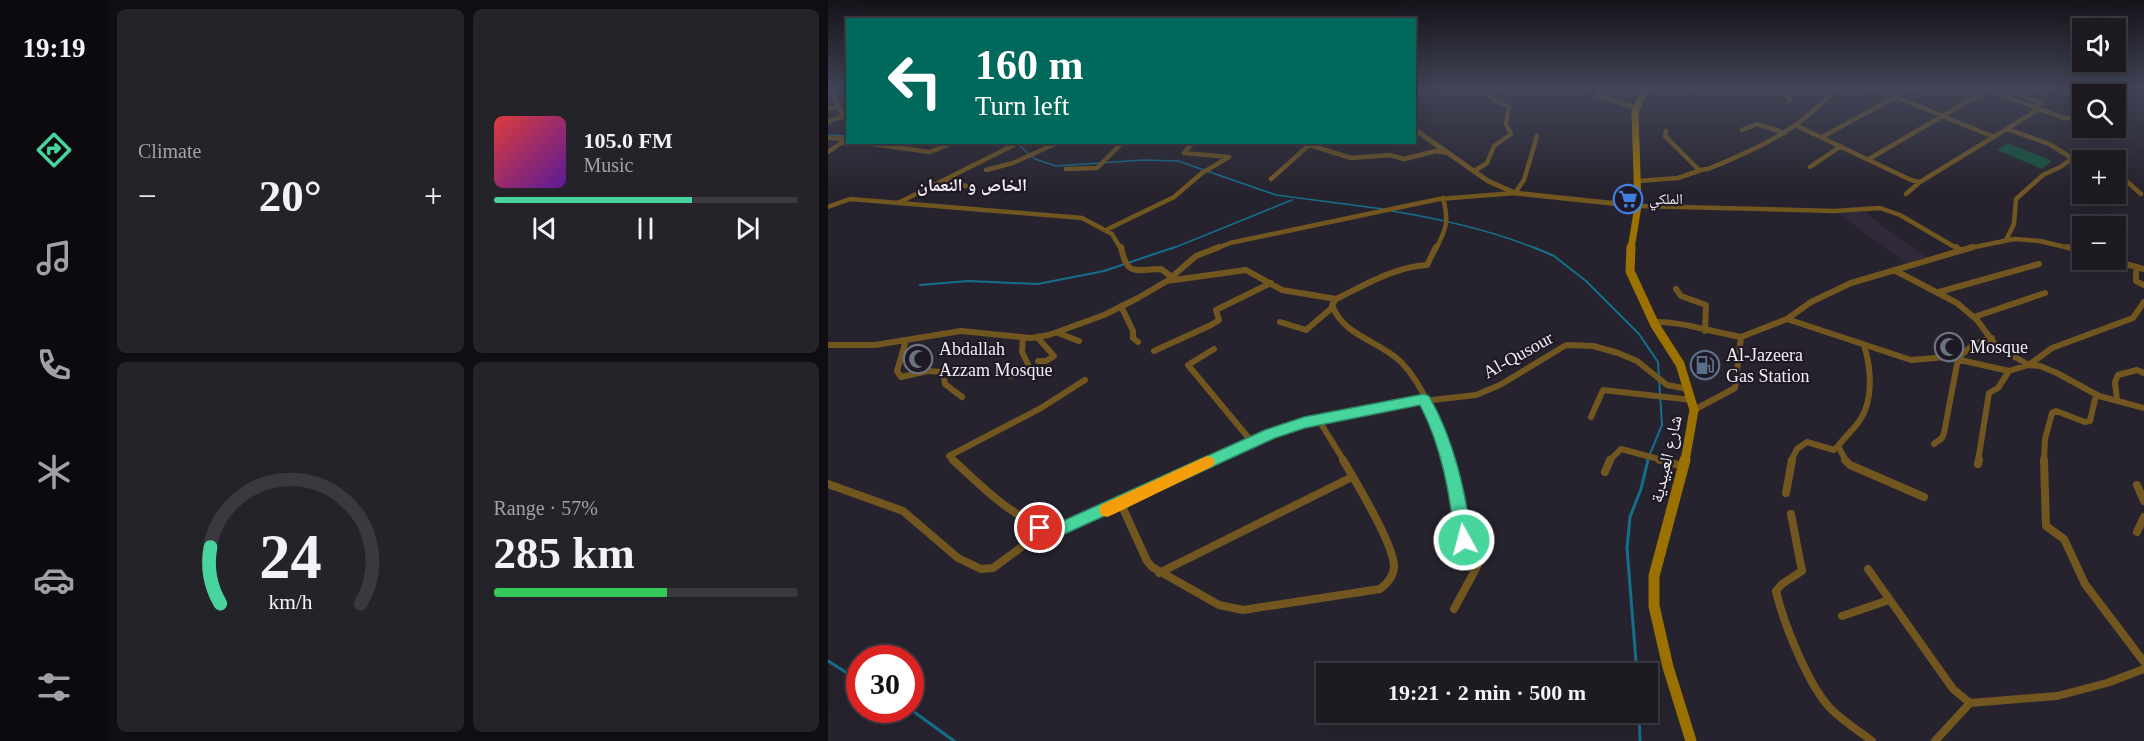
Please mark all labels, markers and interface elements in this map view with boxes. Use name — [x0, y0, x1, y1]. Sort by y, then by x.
map controls — [2072, 18, 2126, 270]
button: sound — [2072, 18, 2126, 72]
text: 19:19 — [23, 33, 86, 63]
icon: left — [876, 42, 954, 120]
text: 160 m — [975, 42, 1084, 88]
button: search — [2072, 84, 2126, 138]
text: Turn left — [975, 91, 1069, 121]
text: 105.0 FM — [584, 128, 673, 153]
icon: directions — [33, 129, 75, 171]
text: Climate — [138, 140, 201, 162]
button: + — [2072, 150, 2126, 204]
text: Music — [584, 154, 634, 176]
text: 20° — [259, 171, 322, 221]
district label: الخاص و النعمان — [917, 175, 1027, 196]
text: − — [138, 178, 157, 214]
text: + — [424, 178, 443, 214]
supermarket icon: الملكي — [1612, 183, 1644, 215]
place label: الملكي — [1649, 191, 1683, 211]
icon: previous — [528, 212, 561, 245]
icon: pause — [629, 212, 662, 245]
icon: next — [731, 212, 764, 245]
button: − — [2072, 216, 2126, 270]
icon: music — [33, 237, 75, 279]
street label: Al-Qusour — [1479, 328, 1557, 382]
mosque icon: Mosque — [1933, 331, 1965, 363]
place label: Mosque — [1970, 337, 2028, 357]
place label: Abdallah Azzam Mosque — [939, 339, 1052, 380]
mosque icon: Abdallah Azzam Mosque — [902, 343, 934, 375]
icon: phone — [33, 344, 75, 386]
place label: Al-Jazeera Gas Station — [1726, 345, 1810, 386]
fuel station icon: Al-Jazeera Gas Station — [1689, 349, 1721, 381]
street label: شارع العبيدية — [1646, 413, 1687, 505]
icon: climate — [33, 451, 75, 493]
text: Range · 57% — [494, 497, 598, 519]
pin — [1014, 502, 1065, 553]
position arrow — [1432, 508, 1496, 572]
icon: arrive — [1023, 511, 1056, 544]
text: 24 — [259, 522, 321, 591]
text: 285 km — [494, 528, 635, 578]
icon: car — [33, 559, 75, 601]
text: km/h — [268, 590, 313, 614]
speed limit sign: 30 — [846, 645, 924, 723]
icon: filters — [33, 666, 75, 708]
text: 19:21 · 2 min · 500 m — [1388, 680, 1586, 705]

